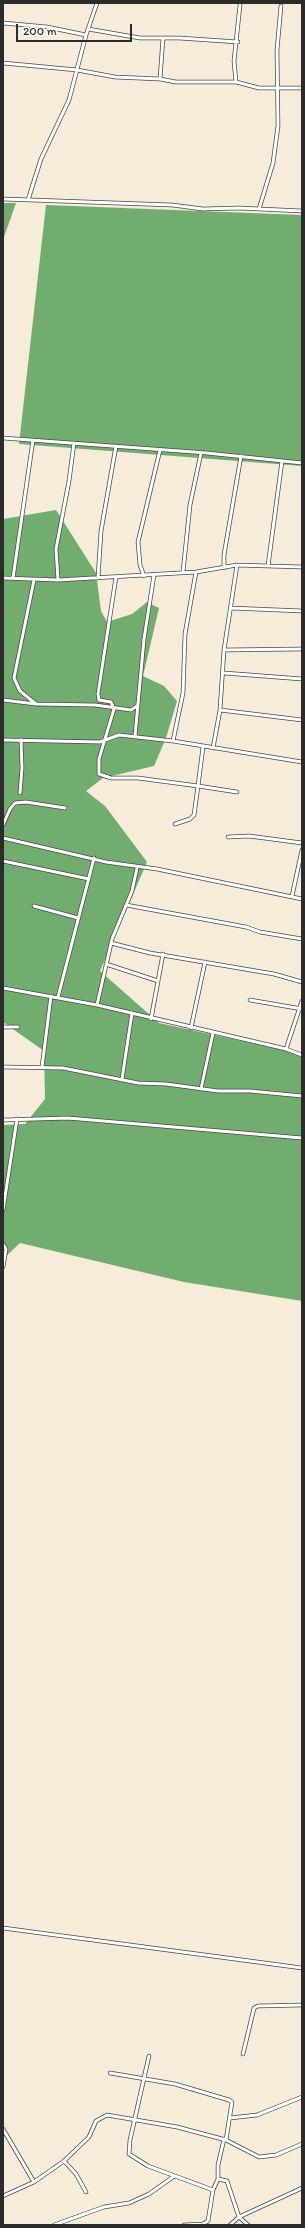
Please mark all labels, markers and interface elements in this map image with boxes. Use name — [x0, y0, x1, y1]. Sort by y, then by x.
scale bar — [18, 16, 134, 42]
text: 200 m — [23, 24, 57, 38]

